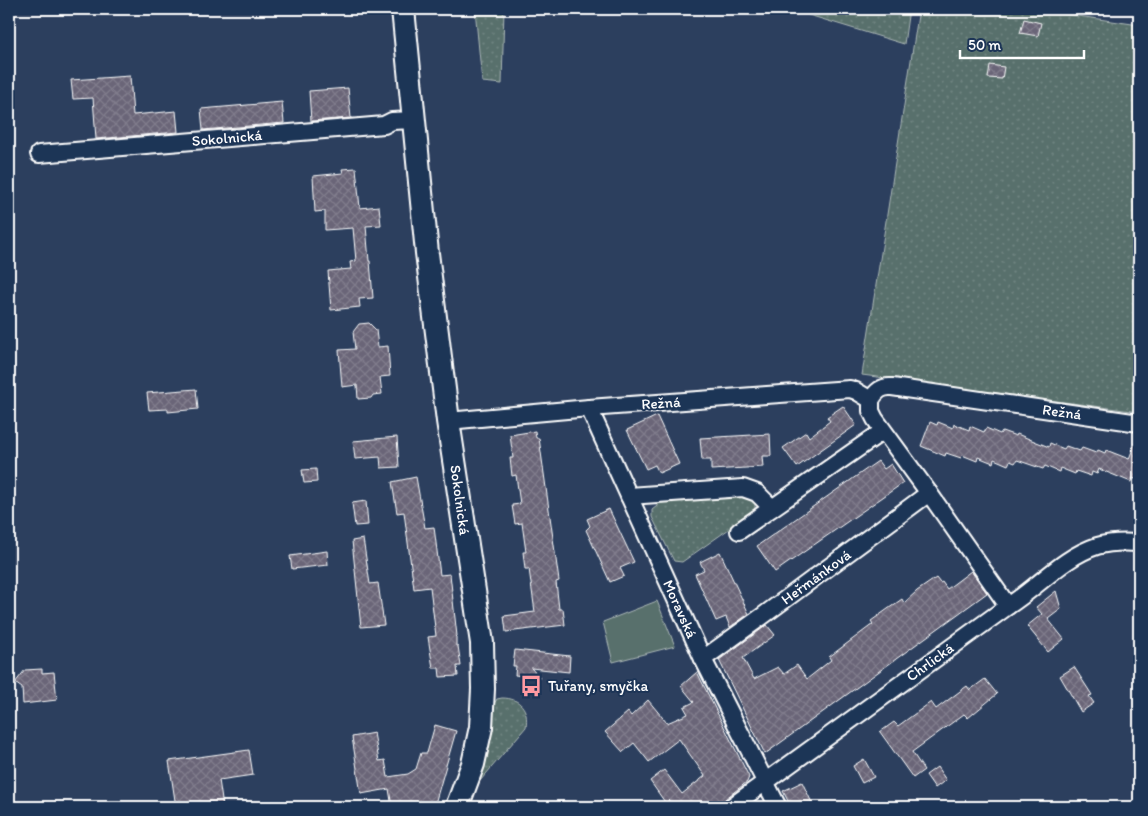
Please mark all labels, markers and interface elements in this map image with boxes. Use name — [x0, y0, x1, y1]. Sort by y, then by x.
scale bar — [960, 28, 1084, 60]
text: 50 m — [968, 36, 1001, 54]
street label: Sokolnická — [191, 126, 263, 150]
street label: Režná — [641, 393, 681, 413]
street label: Režná — [1041, 400, 1083, 424]
street label: Sokolnická — [446, 464, 474, 536]
street label: Heřmánková — [778, 546, 855, 608]
street label: Moravská — [659, 577, 701, 641]
street label: Chrlická — [903, 639, 957, 685]
bus stop icon: Tuřany, smyčka — [518, 673, 544, 699]
place label: Tuřany, smyčka — [548, 677, 649, 695]

